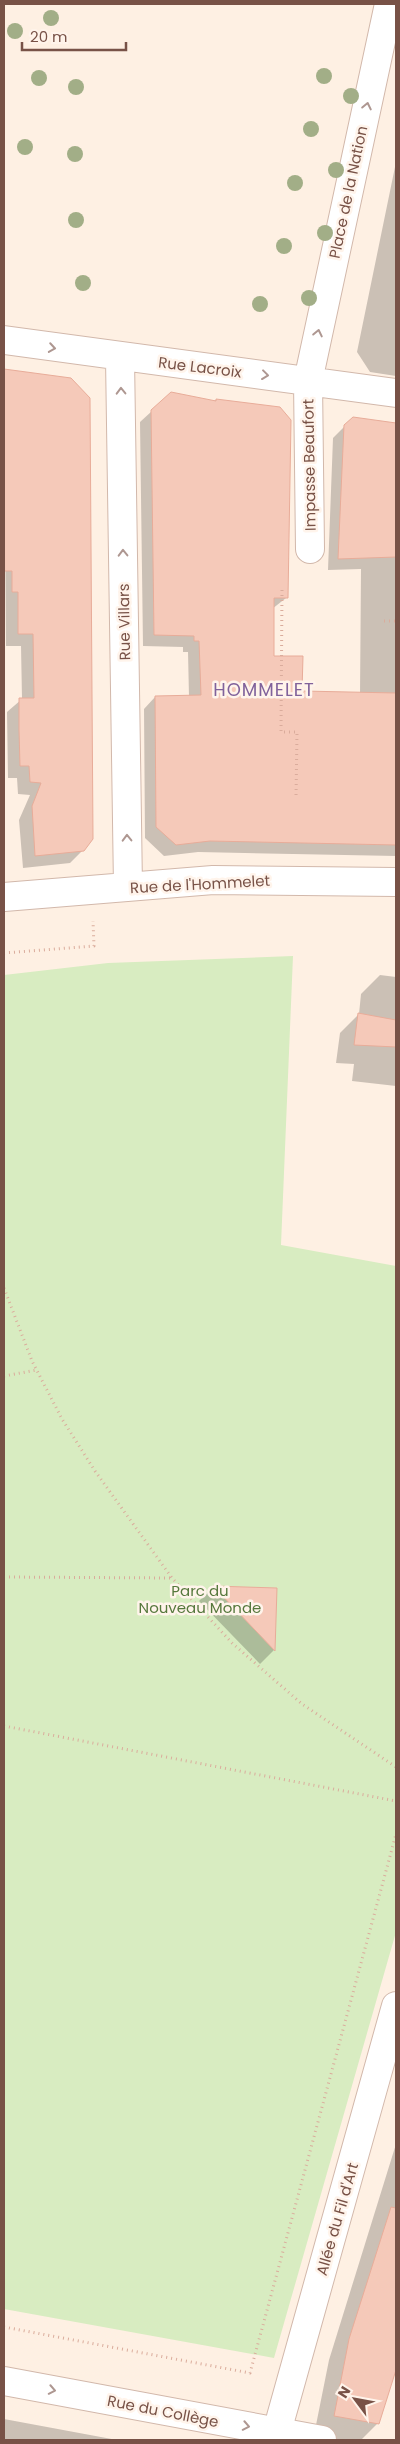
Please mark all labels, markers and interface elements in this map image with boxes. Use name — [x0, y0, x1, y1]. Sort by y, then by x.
scale bar — [22, 20, 126, 52]
text: 20 m — [30, 26, 68, 47]
one-way arrow — [361, 101, 372, 110]
street label: Place de la Nation — [324, 124, 372, 260]
one-way arrow — [313, 329, 323, 337]
one-way arrow — [48, 342, 56, 352]
street label: Rue Lacroix — [157, 351, 243, 383]
one-way arrow — [261, 369, 269, 380]
one-way arrow — [116, 387, 126, 394]
street label: Impasse Beaufort — [297, 399, 321, 531]
one-way arrow — [118, 549, 128, 556]
street label: Rue Villars — [113, 583, 135, 661]
district label: HOMMELET — [213, 677, 315, 702]
one-way arrow — [122, 834, 132, 842]
street label: Rue de l'Hommelet — [129, 870, 271, 898]
park label: Parc du Nouveau Monde — [139, 1580, 261, 1618]
street label: Allée du Fil d'Art — [311, 2160, 363, 2278]
north arrow — [330, 2374, 380, 2424]
text: N — [333, 2382, 355, 2402]
one-way arrow — [47, 2384, 56, 2394]
street label: Rue du Collège — [105, 2390, 221, 2432]
one-way arrow — [241, 2421, 250, 2431]

